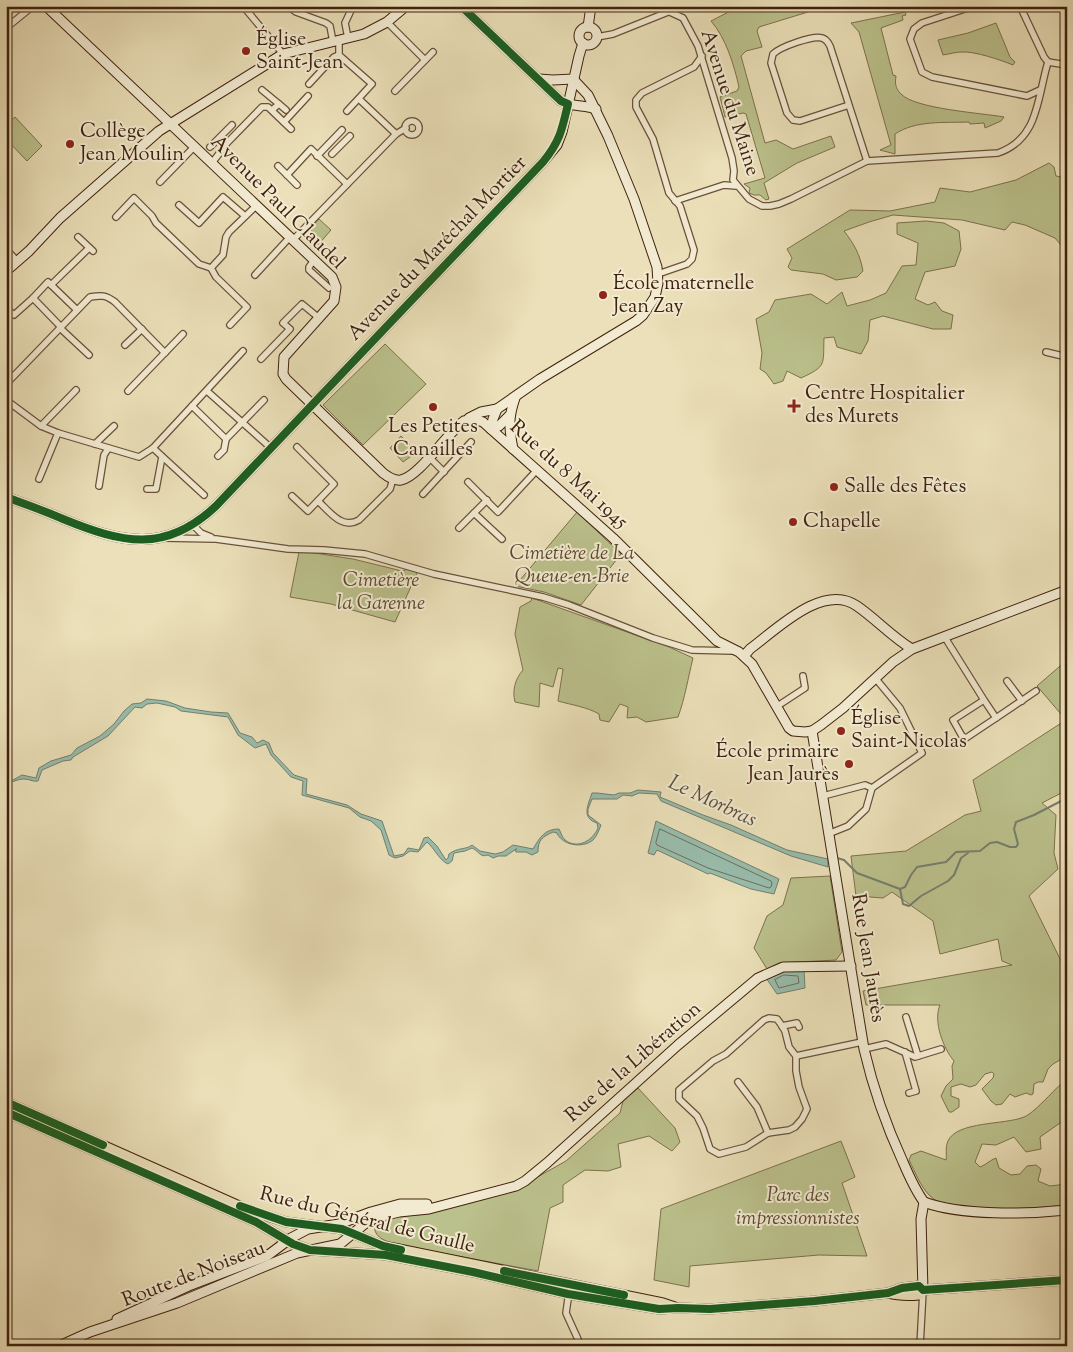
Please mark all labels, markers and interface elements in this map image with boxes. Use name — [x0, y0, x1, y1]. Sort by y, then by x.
place label: Église Saint-Jean — [256, 25, 344, 78]
street label: Avenue du Maine — [692, 26, 766, 180]
marker: Église Saint-Jean — [240, 45, 252, 57]
place label: Collège Jean Moulin — [79, 118, 184, 170]
street label: Avenue Paul Claudel — [203, 129, 351, 277]
marker: Collège Jean Moulin — [64, 138, 76, 150]
street label: Avenue du Maréchal Mortier — [342, 150, 535, 348]
place label: École maternelle Jean Zay — [612, 269, 754, 322]
marker: École maternelle Jean Zay — [597, 289, 609, 301]
place label: Centre Hospitalier des Murets — [805, 380, 965, 432]
marker: Centre Hospitalier des Murets — [787, 399, 801, 413]
marker: Les Petites Canailles — [427, 401, 439, 413]
place label: Les Petites Canailles — [388, 413, 478, 465]
street label: Rue du 8 Mai 1945 — [502, 414, 634, 536]
place label: Salle des Fêtes — [844, 473, 966, 502]
marker: Salle des Fêtes — [828, 481, 840, 493]
place label: Chapelle — [803, 508, 881, 537]
marker: Chapelle — [787, 516, 799, 528]
park label: Cimetière de La Queue-en-Brie — [510, 540, 634, 592]
park label: Cimetière la Garenne — [337, 567, 425, 619]
place label: Église Saint-Nicolas — [851, 704, 967, 757]
marker: Église Saint-Nicolas — [835, 725, 847, 737]
place label: École primaire Jean Jaurès — [716, 737, 839, 790]
marker: École primaire Jean Jaurès — [843, 758, 855, 770]
water label: Le Morbras — [663, 768, 761, 836]
street label: Rue Jean Jaurès — [842, 891, 892, 1025]
street label: Rue de la Libération — [560, 995, 709, 1130]
street label: Rue du Général de Gaulle — [256, 1180, 478, 1262]
park label: Parc des impressionnistes — [736, 1182, 860, 1234]
street label: Route de Noiseau — [118, 1234, 270, 1316]

